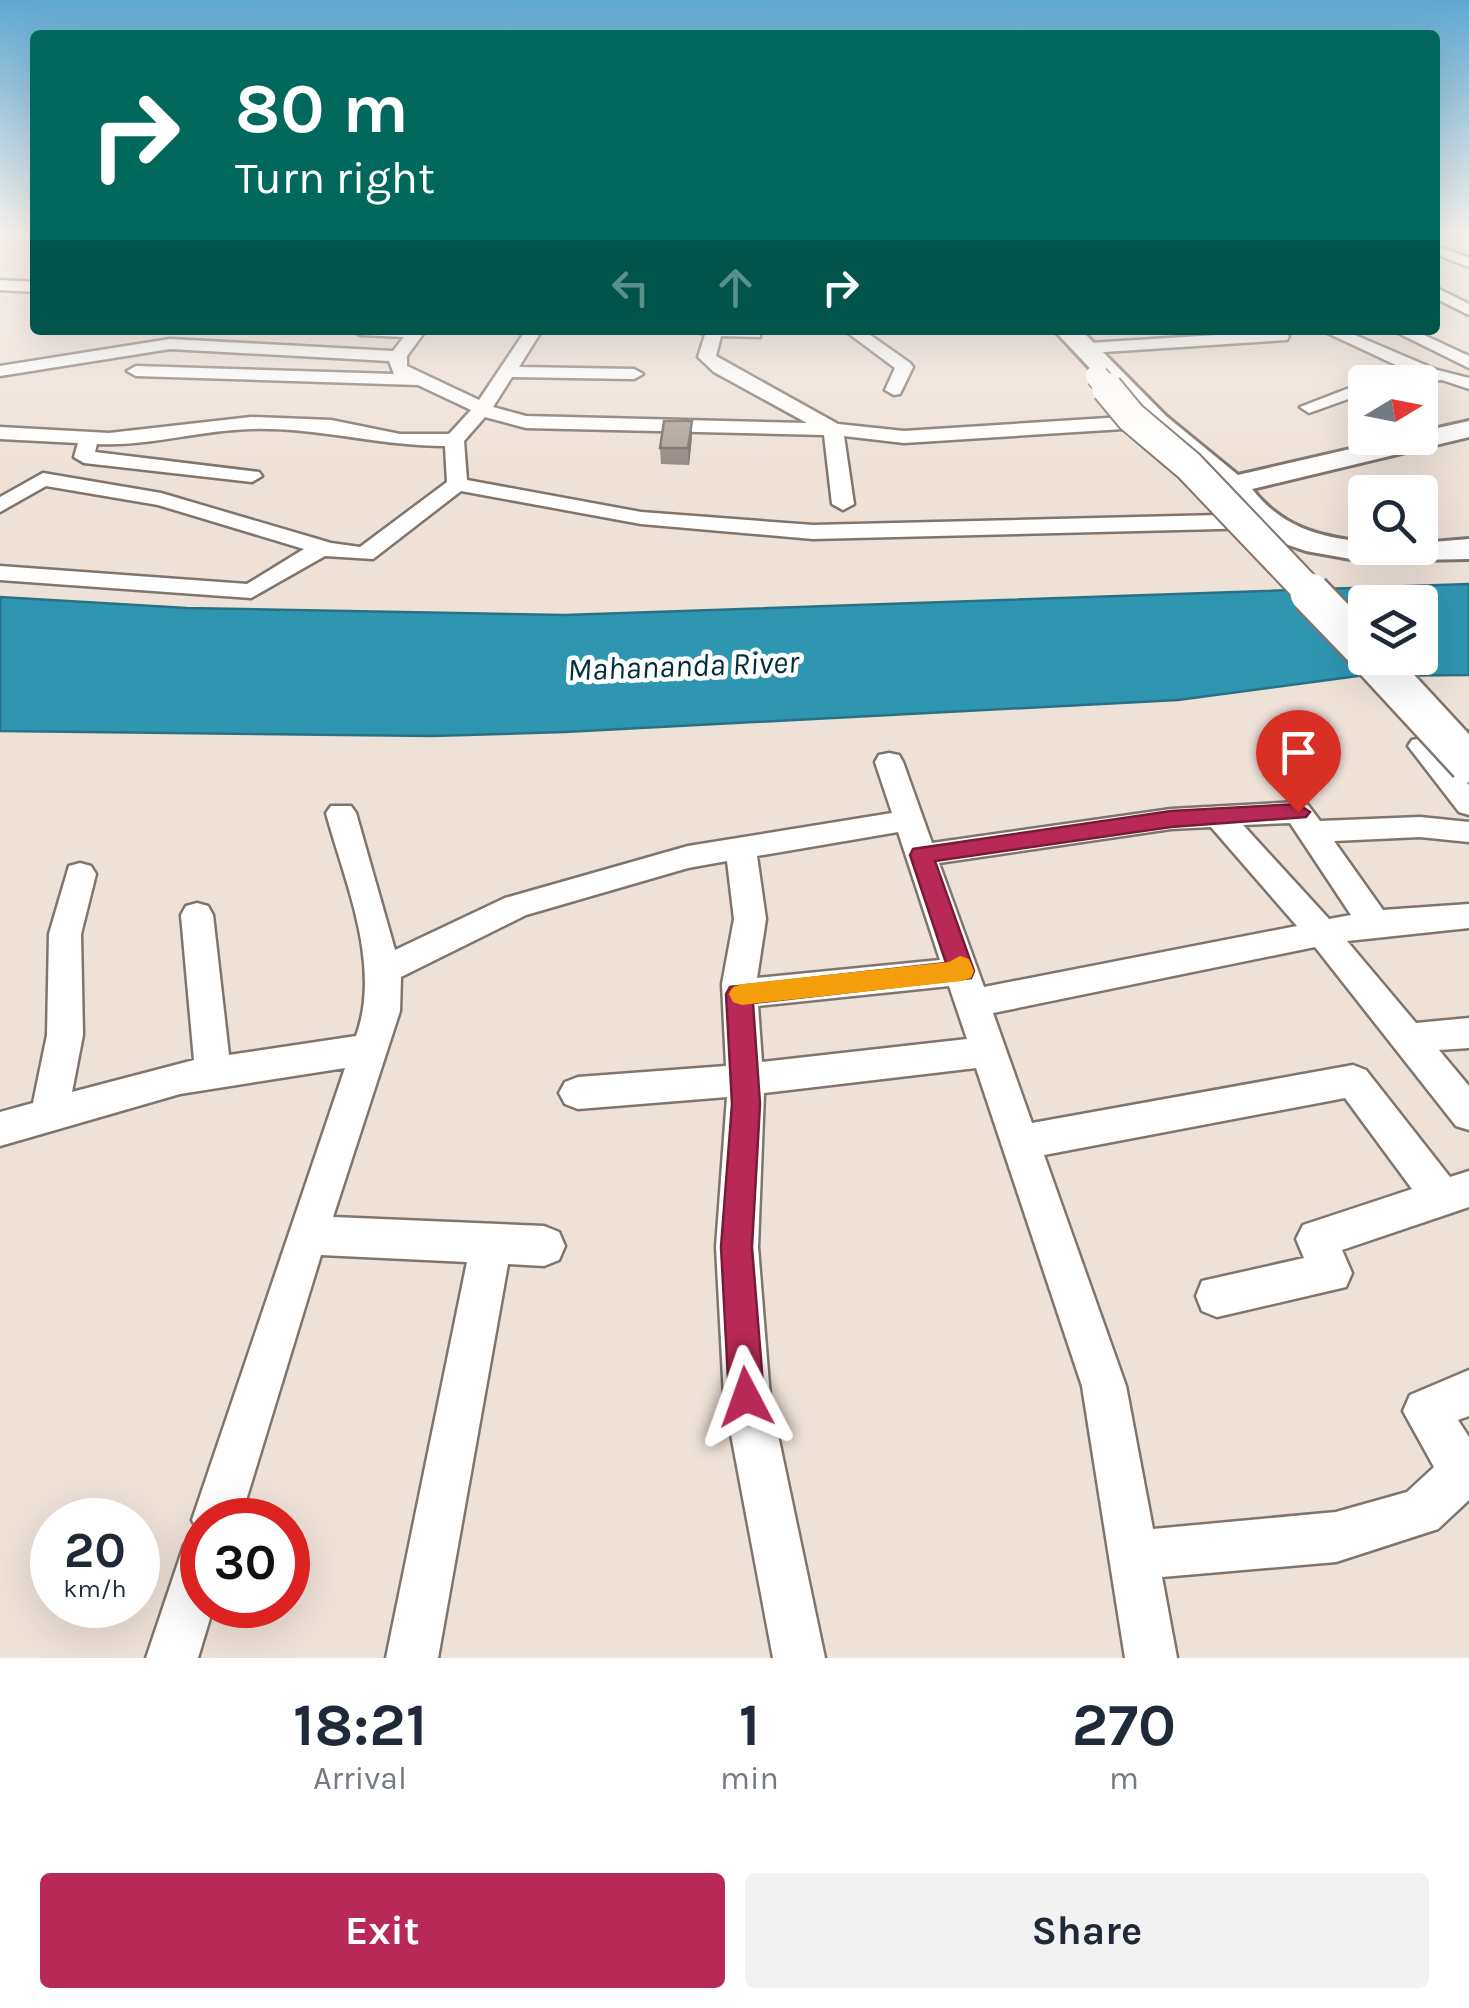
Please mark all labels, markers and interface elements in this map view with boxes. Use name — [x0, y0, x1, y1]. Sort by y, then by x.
text: 80 m — [235, 68, 409, 150]
icon: right — [70, 70, 200, 200]
text: Turn right — [235, 152, 435, 204]
icon: left — [603, 260, 658, 315]
icon: ahead — [708, 260, 763, 315]
icon: right — [813, 260, 868, 315]
north arrow — [1348, 365, 1438, 455]
map controls — [1348, 365, 1438, 675]
button: search — [1348, 475, 1438, 565]
button: layers — [1348, 585, 1438, 675]
water label: Mahananda River — [567, 643, 800, 689]
pin — [1256, 710, 1341, 813]
icon: arrive — [1271, 725, 1326, 780]
position arrow — [694, 1345, 798, 1449]
speed limit sign: 30 — [180, 1498, 310, 1628]
text: 20 — [64, 1521, 126, 1580]
text: km/h — [63, 1574, 127, 1603]
text: 18:21 — [293, 1690, 427, 1760]
text: 1 — [739, 1690, 760, 1760]
text: 270 — [1072, 1690, 1176, 1760]
text: Arrival — [313, 1760, 407, 1797]
text: min — [720, 1760, 779, 1797]
text: m — [1109, 1760, 1139, 1797]
button: Exit — [40, 1873, 725, 1988]
button: Share — [745, 1873, 1429, 1988]

